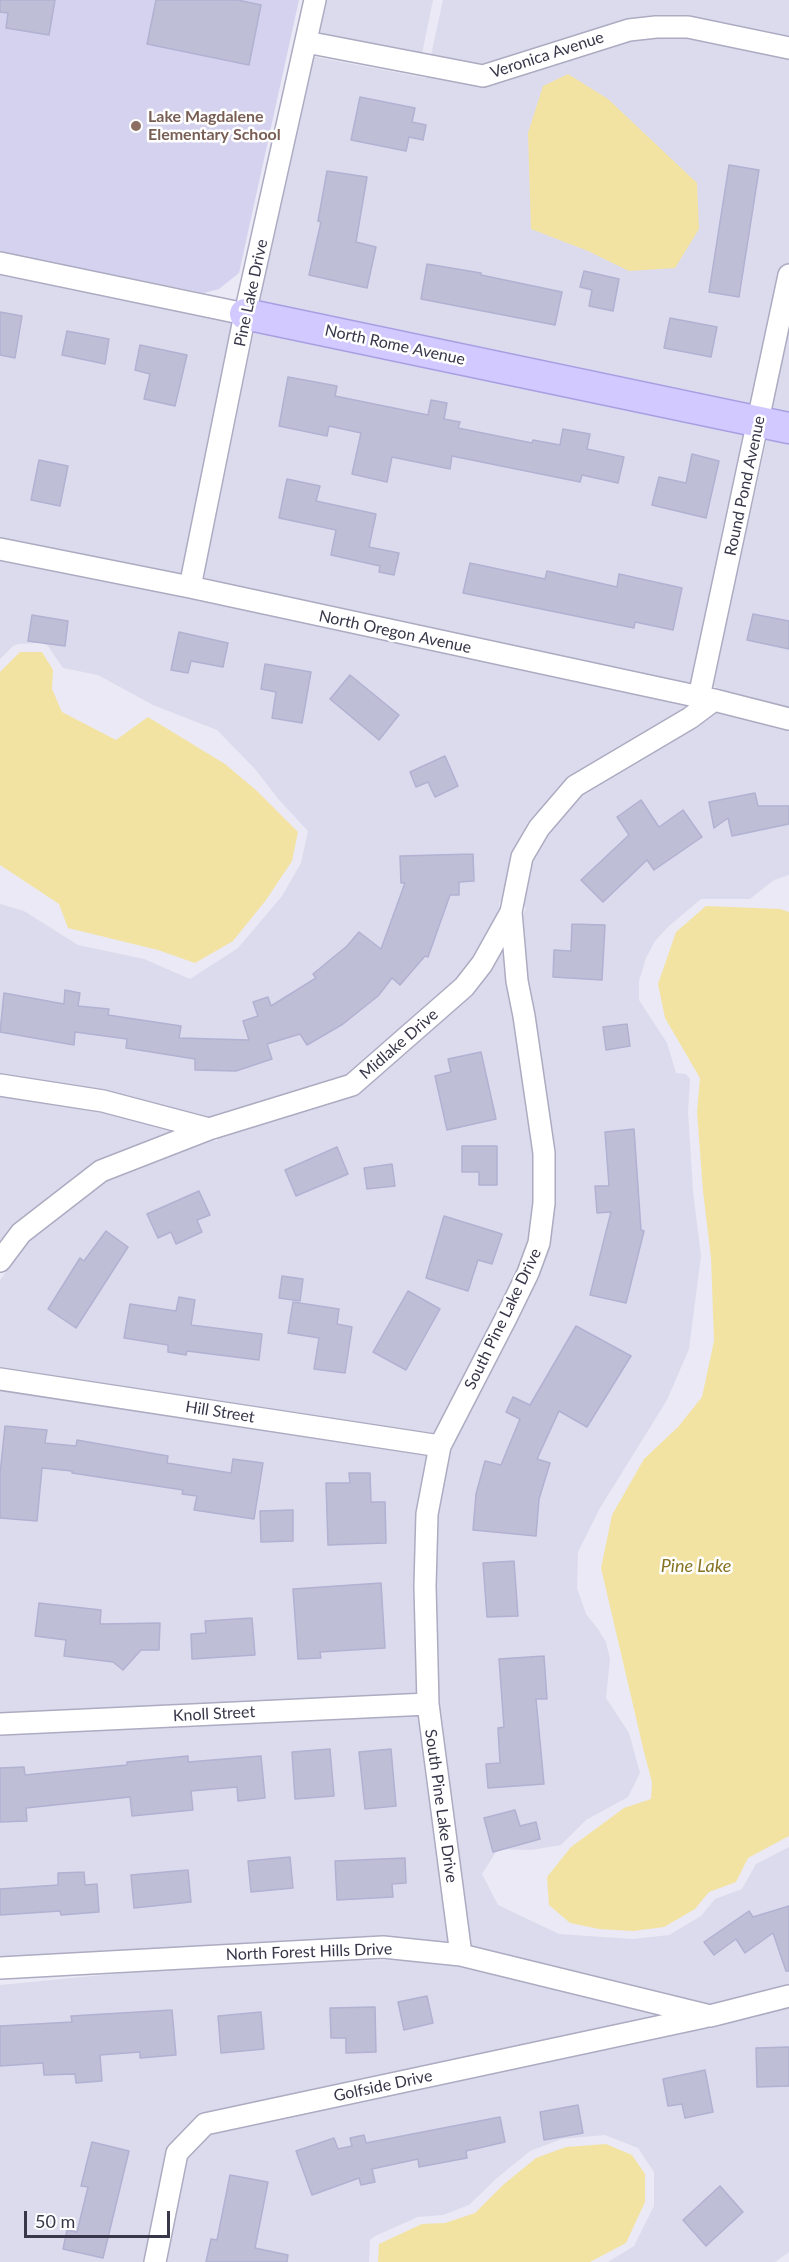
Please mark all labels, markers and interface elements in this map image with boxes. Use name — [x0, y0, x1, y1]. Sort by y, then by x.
street label: Veronica Avenue — [488, 28, 606, 82]
place label: Lake Magdalene Elementary School — [148, 107, 281, 145]
marker: Lake Magdalene Elementary School — [129, 119, 143, 133]
street label: Pine Lake Drive — [230, 237, 272, 349]
street label: North Rome Avenue — [323, 321, 467, 369]
street label: Round Pond Avenue — [721, 414, 769, 558]
street label: North Oregon Avenue — [317, 606, 473, 658]
street label: Midlake Drive — [356, 1005, 442, 1083]
street label: South Pine Lake Drive — [460, 1245, 546, 1393]
street label: Hill Street — [184, 1397, 256, 1427]
water label: Pine Lake — [661, 1555, 731, 1577]
street label: Knoll Street — [172, 1702, 256, 1726]
street label: South Pine Lake Drive — [421, 1728, 461, 1884]
street label: North Forest Hills Drive — [226, 1940, 392, 1964]
street label: Golfside Drive — [332, 2066, 434, 2106]
scale bar — [27, 2199, 172, 2237]
text: 50 m — [35, 2210, 75, 2232]

